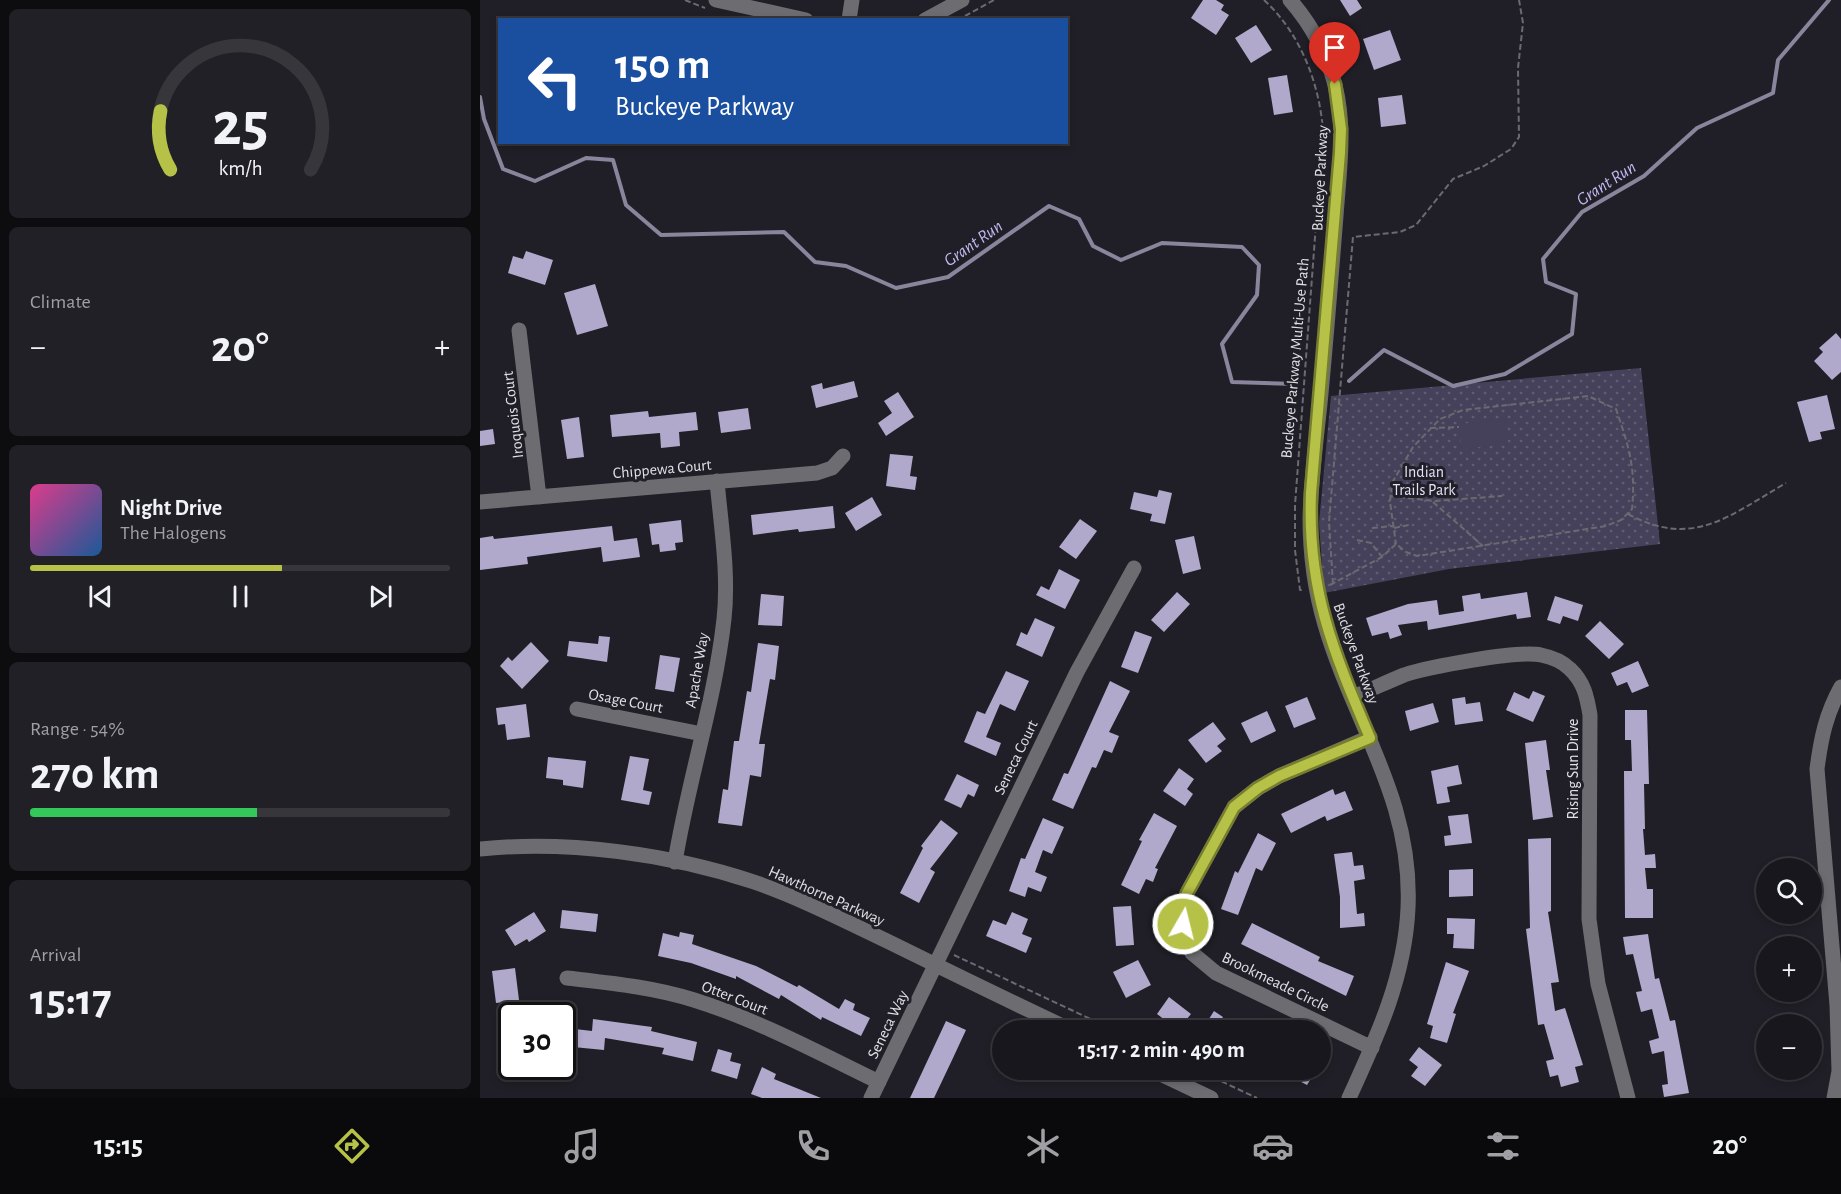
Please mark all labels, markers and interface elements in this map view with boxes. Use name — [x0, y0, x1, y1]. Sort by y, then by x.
pin — [1309, 22, 1360, 84]
icon: arrive — [1318, 31, 1351, 64]
icon: left — [516, 42, 594, 120]
text: 150 m — [615, 44, 710, 86]
text: Buckeye Parkway — [615, 93, 794, 120]
text: 25 — [212, 95, 268, 157]
street label: Buckeye Parkway — [1309, 124, 1332, 232]
water label: Grant Run — [1574, 158, 1639, 210]
text: km/h — [218, 159, 262, 180]
water label: Grant Run — [941, 217, 1006, 270]
street label: Buckeye Parkway Multi-Use Path — [1278, 257, 1313, 459]
text: Climate — [30, 292, 91, 312]
text: 20° — [211, 325, 269, 370]
text: − — [30, 331, 46, 364]
text: + — [434, 331, 450, 364]
street label: Iroquois Court — [500, 370, 526, 459]
street label: Chippewa Court — [612, 457, 712, 481]
park label: Indian Trails Park — [1392, 464, 1456, 498]
text: Night Drive — [120, 497, 222, 519]
text: The Halogens — [120, 523, 226, 543]
icon: previous — [84, 580, 117, 613]
icon: pause — [224, 580, 257, 613]
icon: next — [364, 580, 397, 613]
street label: Buckeye Parkway — [1329, 601, 1382, 706]
street label: Apache Way — [682, 631, 713, 709]
street label: Osage Court — [587, 686, 664, 716]
street label: Seneca Court — [991, 718, 1041, 797]
text: Range · 54% — [30, 719, 125, 739]
street label: Rising Sun Drive — [1565, 719, 1581, 819]
text: 270 km — [30, 752, 159, 797]
map controls — [1756, 858, 1822, 1080]
button: search — [1756, 858, 1822, 924]
street label: Hawthorne Parkway — [766, 863, 887, 930]
position arrow — [1151, 892, 1215, 956]
button: + — [1756, 936, 1822, 1002]
text: Arrival — [30, 945, 81, 965]
street label: Brookmeade Circle — [1219, 949, 1332, 1015]
text: 15:17 — [30, 978, 112, 1023]
street label: Otter Court — [699, 978, 770, 1018]
street label: Seneca Way — [865, 988, 912, 1062]
speed limit sign: 30 — [498, 1002, 576, 1080]
button: − — [1756, 1014, 1822, 1080]
text: 15:17 · 2 min · 490 m — [1078, 1039, 1245, 1061]
icon: directions — [331, 1125, 373, 1167]
icon: music — [561, 1125, 603, 1167]
icon: phone — [792, 1125, 834, 1167]
icon: climate — [1022, 1125, 1064, 1167]
icon: car — [1252, 1125, 1294, 1167]
icon: filters — [1482, 1125, 1524, 1167]
text: 15:15 — [94, 1132, 143, 1159]
text: 20° — [1712, 1132, 1747, 1159]

